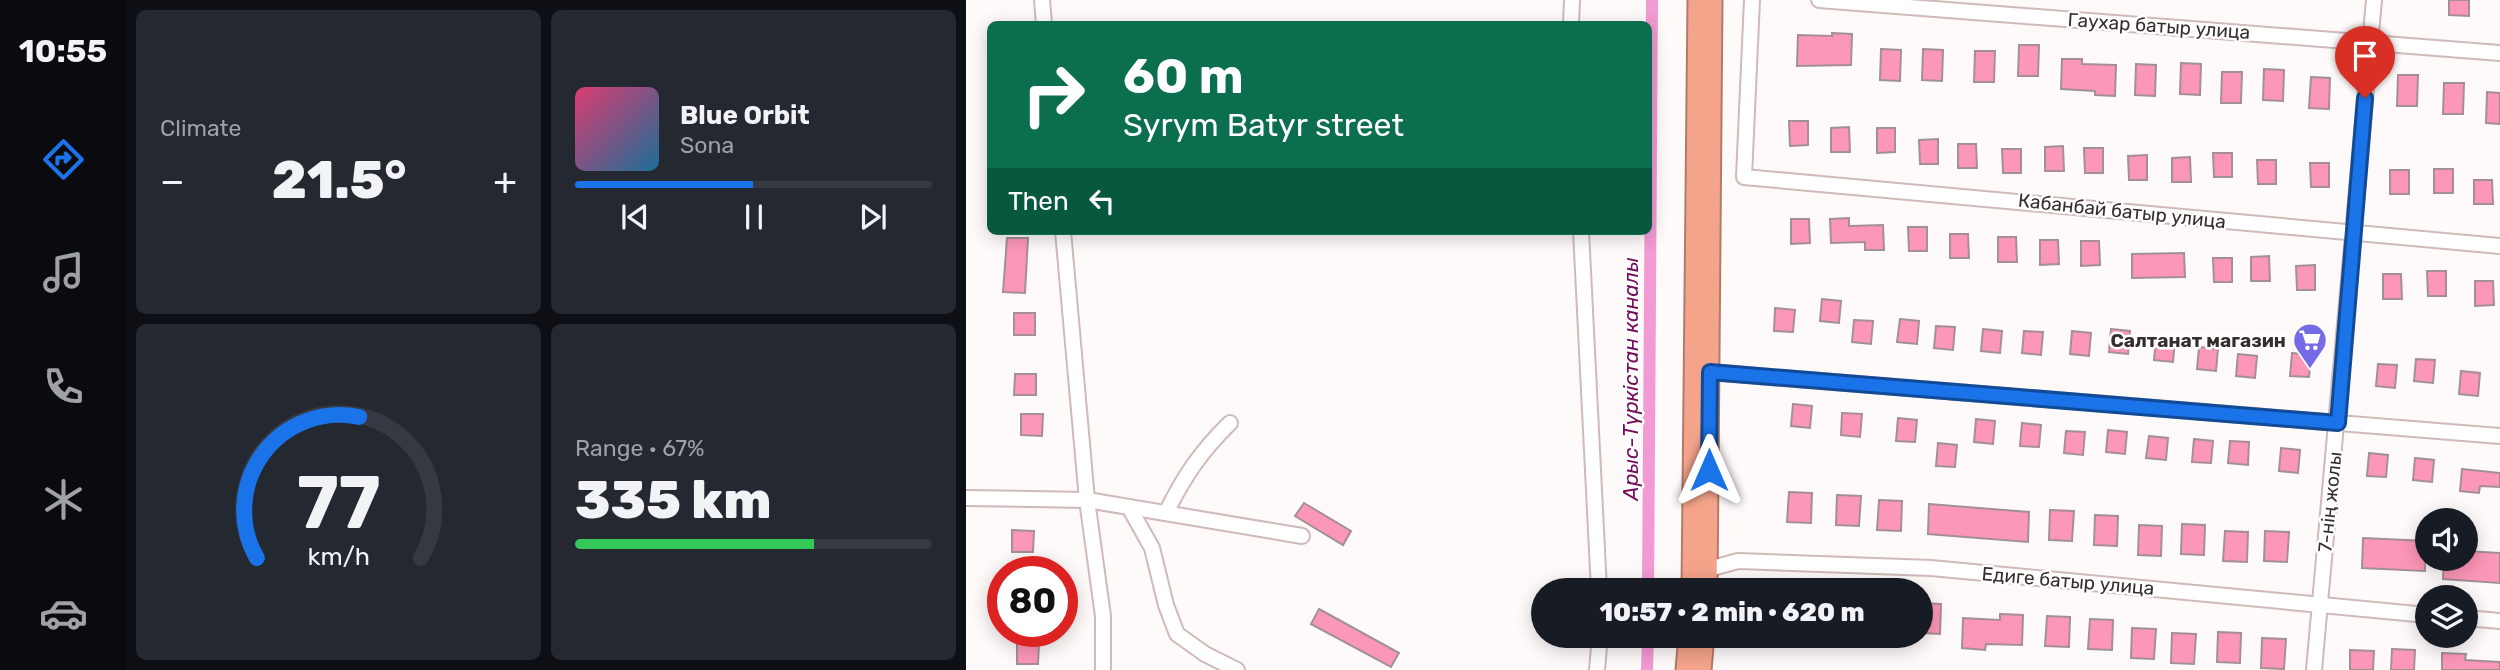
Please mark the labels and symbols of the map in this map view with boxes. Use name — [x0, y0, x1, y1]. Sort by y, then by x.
street label: Гаухар батыр улица — [2067, 8, 2251, 44]
pin — [2335, 26, 2395, 98]
street label: Кабанбай батыр улица — [2017, 189, 2227, 233]
water label: Арыс-Түркістан каналы — [1618, 257, 1643, 502]
supermarket icon: Салтанат магазин — [2291, 321, 2329, 370]
place label: Салтанат магазин — [2110, 329, 2286, 352]
position arrow — [1672, 433, 1746, 507]
street label: 7-нің жолы — [2313, 451, 2347, 553]
speed limit sign: 80 — [987, 556, 1078, 647]
street label: Едиге батыр улица — [1981, 562, 2155, 600]

